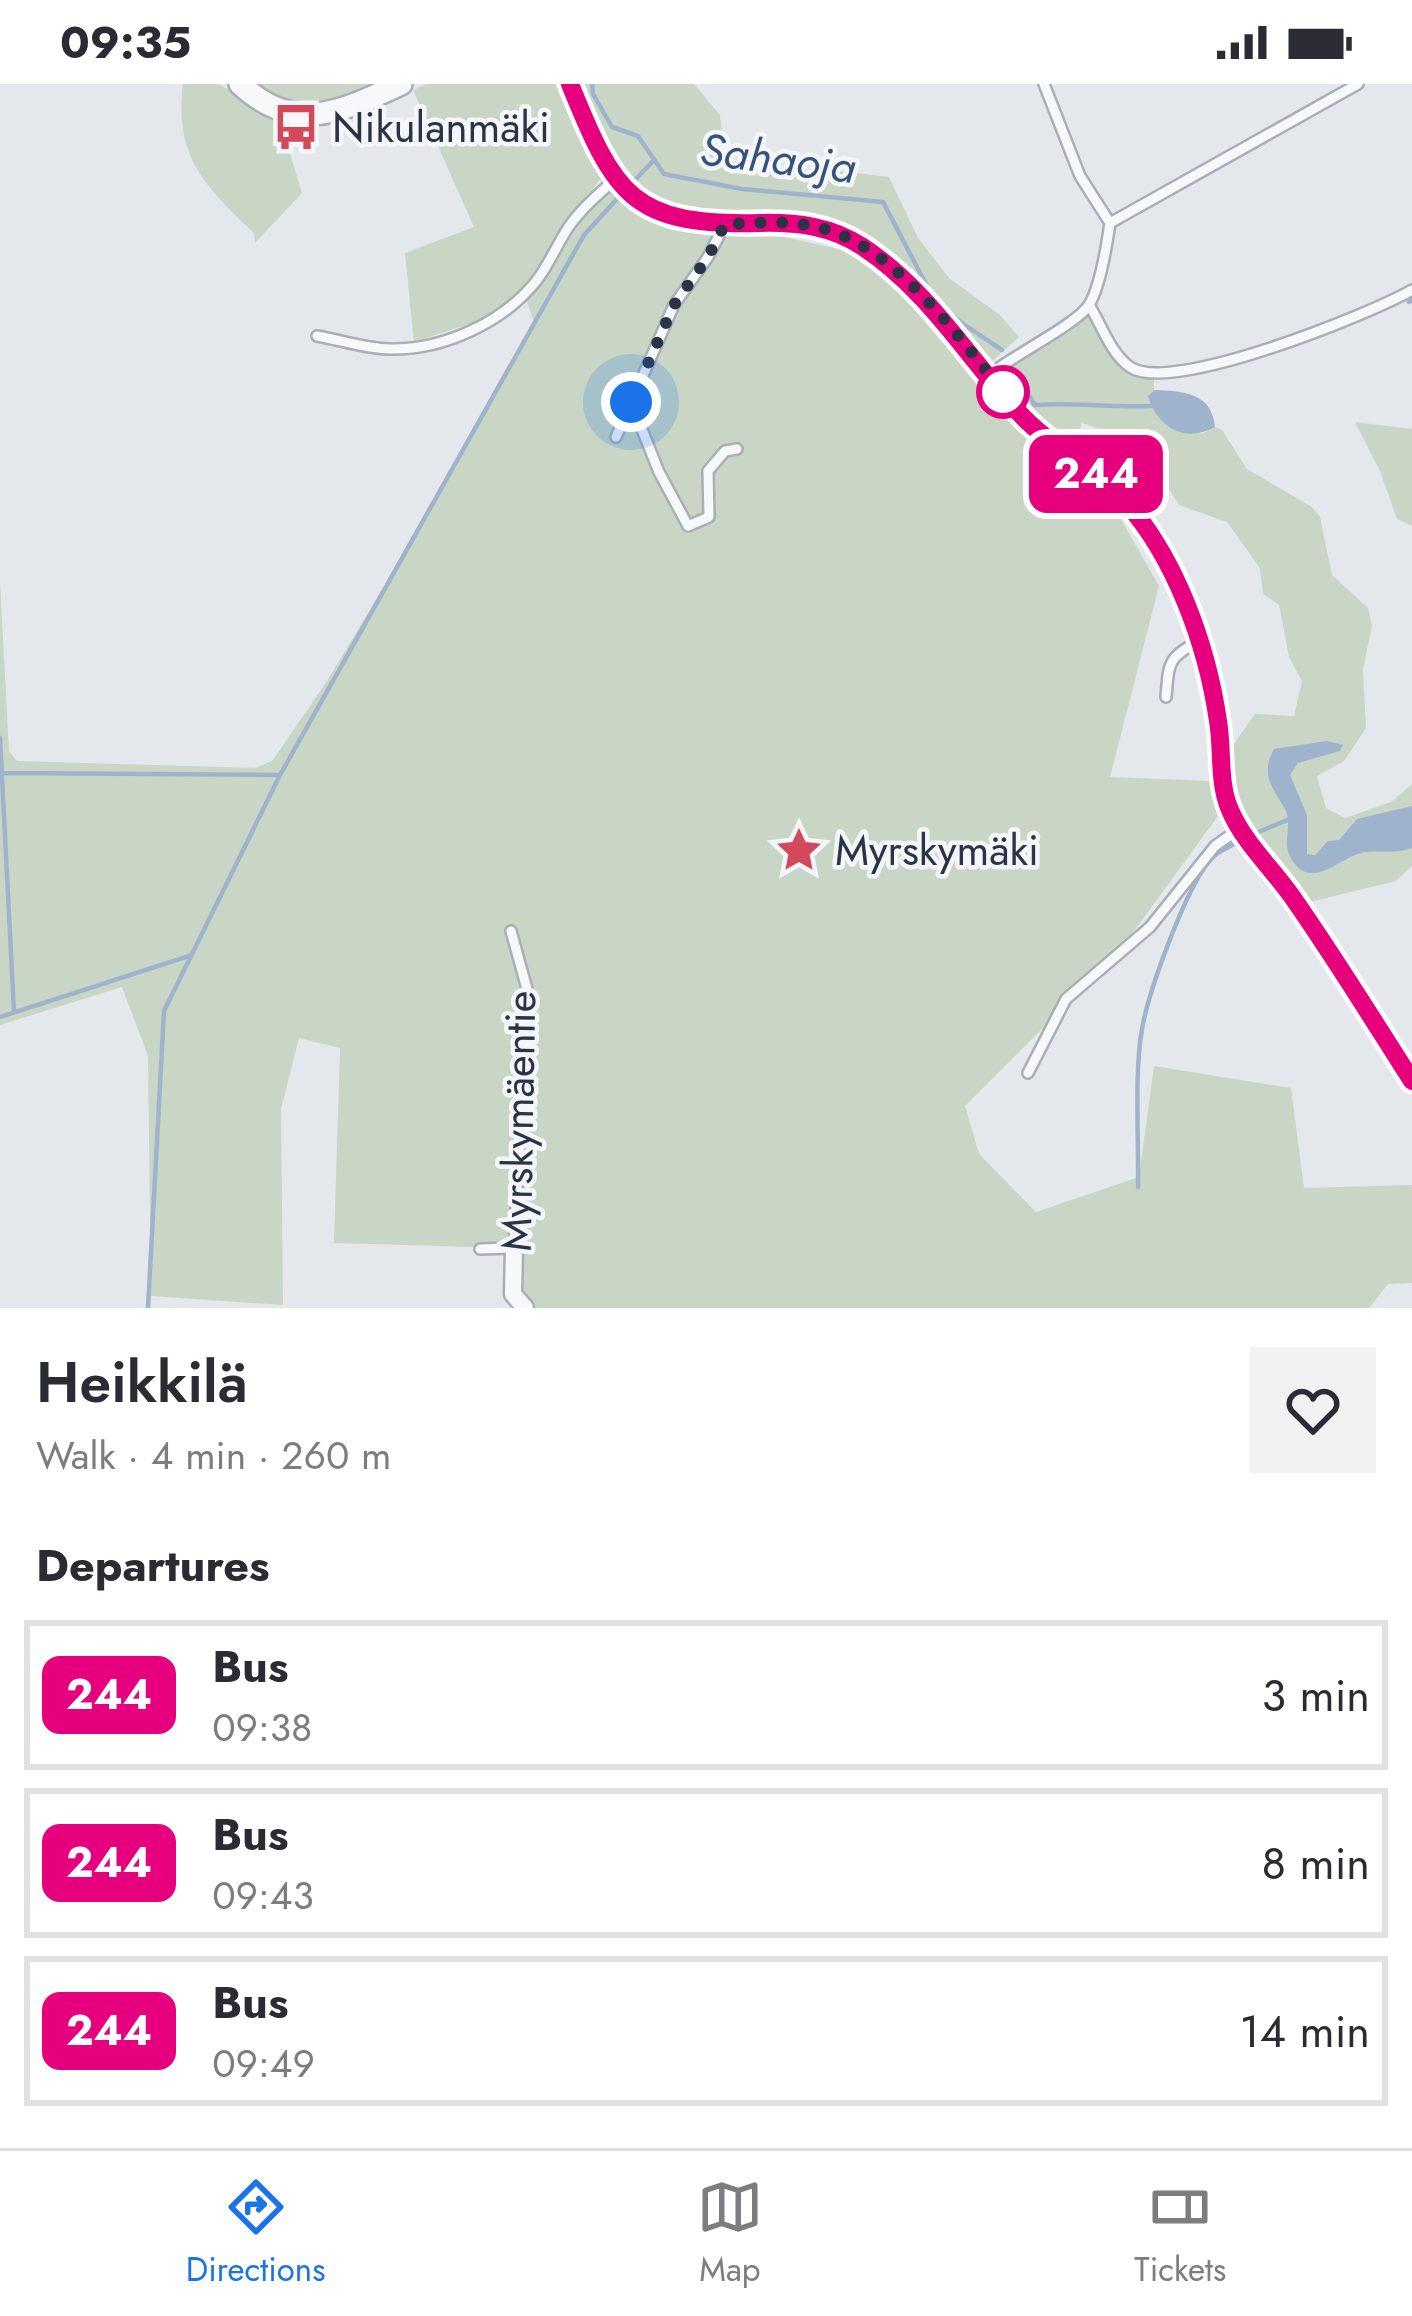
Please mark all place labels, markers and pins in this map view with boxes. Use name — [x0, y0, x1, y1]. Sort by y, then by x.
place label: Nikulanmäki — [332, 97, 550, 158]
bus stop icon: Nikulanmäki — [271, 102, 321, 152]
unlabelled marker — [978, 367, 1028, 417]
place label: Myrskymäki — [835, 820, 1039, 881]
place icon: Myrskymäki — [774, 825, 824, 875]

